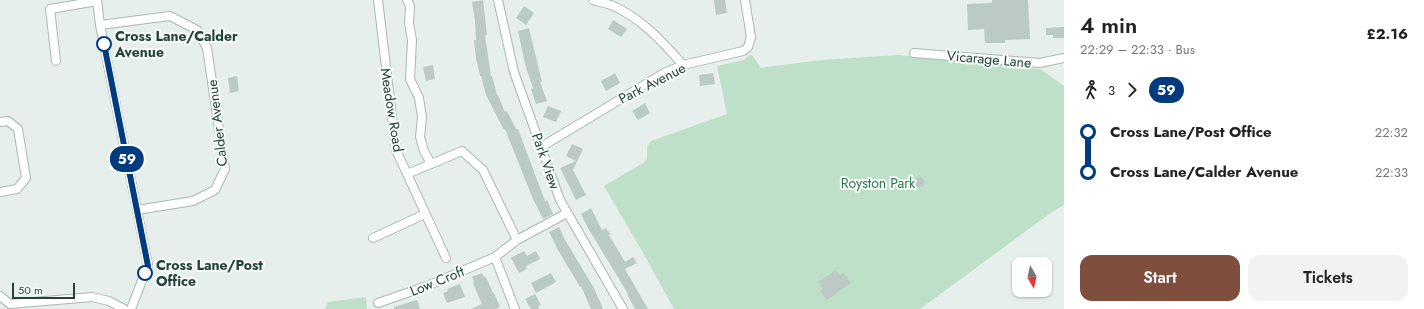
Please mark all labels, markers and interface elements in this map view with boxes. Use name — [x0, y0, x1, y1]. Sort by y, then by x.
text: 4 min — [1080, 9, 1137, 41]
text: £2.16 — [1366, 23, 1408, 45]
place label: Cross Lane/Calder Avenue — [114, 26, 238, 62]
marker: Cross Lane/Calder Avenue — [96, 36, 112, 52]
text: 22:29 – 22:33 · Bus — [1080, 40, 1195, 59]
street label: Vicarage Lane — [946, 45, 1032, 73]
street label: Park Avenue — [615, 58, 689, 108]
street label: Meadow Road — [376, 67, 408, 153]
street label: Calder Avenue — [202, 78, 232, 168]
icon: walk — [1080, 79, 1102, 101]
icon: forward — [1121, 79, 1143, 101]
text: 59 — [1157, 80, 1176, 100]
text: 3 — [1108, 81, 1115, 100]
text: Cross Lane/Post Office — [1110, 121, 1272, 143]
text: 22:32 — [1375, 123, 1408, 142]
street label: Park View — [527, 130, 565, 192]
line badge: 59 — [109, 146, 145, 172]
text: 59 — [118, 149, 136, 169]
text: Cross Lane/Calder Avenue — [1110, 161, 1298, 183]
text: 22:33 — [1375, 163, 1408, 182]
park label: Royston Park — [841, 173, 916, 193]
place label: Cross Lane/Post Office — [156, 255, 263, 291]
button: Start — [1080, 255, 1240, 301]
button: Tickets — [1248, 255, 1408, 301]
north arrow — [1012, 257, 1052, 297]
map controls — [1012, 257, 1052, 297]
street label: Low Croft — [407, 261, 468, 301]
marker: Cross Lane/Post Office — [137, 265, 153, 281]
scale bar — [12, 281, 75, 300]
text: 50 m — [18, 282, 43, 298]

